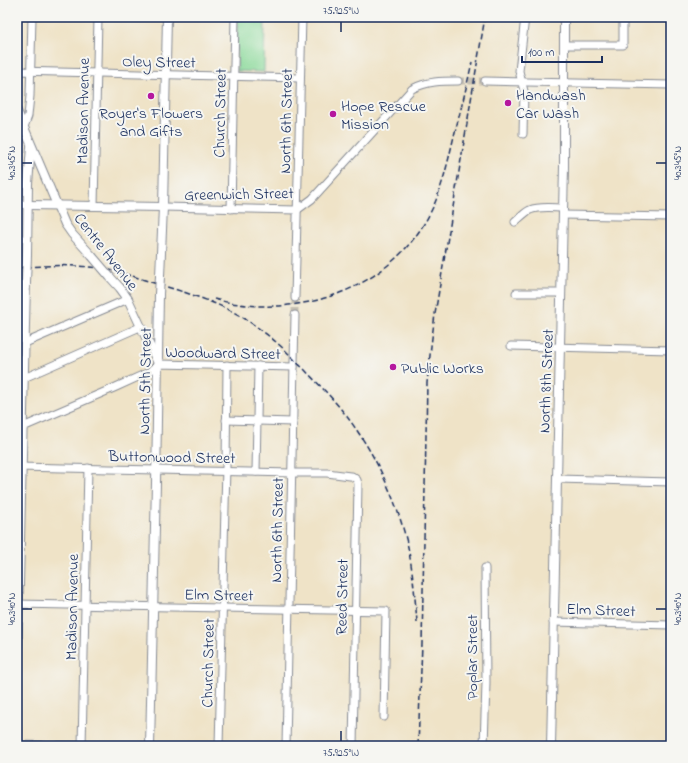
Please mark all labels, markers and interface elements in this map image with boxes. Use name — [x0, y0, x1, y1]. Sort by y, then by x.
text: 75.925°W — [323, 4, 359, 19]
scale bar — [522, 38, 602, 64]
text: 100 m — [528, 44, 555, 62]
street label: Oley Street — [122, 50, 197, 76]
street label: Madison Avenue — [71, 57, 97, 164]
street label: Church Street — [208, 67, 234, 158]
street label: North 6th Street — [274, 68, 300, 174]
place label: Handwash Car Wash — [516, 84, 586, 126]
marker: Royer's Flowers and Gifts — [146, 91, 156, 101]
place label: Hope Rescue Mission — [341, 95, 427, 137]
marker: Handwash Car Wash — [503, 98, 513, 108]
place label: Royer's Flowers and Gifts — [99, 102, 203, 144]
marker: Hope Rescue Mission — [328, 109, 338, 119]
text: 40.345°N — [5, 146, 20, 180]
text: 40.345°N — [671, 146, 686, 180]
street label: Greenwich Street — [184, 182, 295, 208]
street label: Centre Avenue — [67, 208, 144, 297]
street label: North 5th Street — [133, 326, 159, 435]
street label: North 8th Street — [533, 328, 561, 434]
street label: Woodward Street — [165, 341, 282, 367]
place label: Public Works — [401, 357, 484, 381]
marker: Public Works — [388, 362, 398, 372]
street label: Buttonwood Street — [107, 445, 236, 471]
street label: North 6th Street — [265, 477, 291, 583]
street label: Madison Avenue — [60, 553, 86, 660]
street label: Reed Street — [330, 558, 356, 635]
street label: Elm Street — [184, 583, 254, 609]
text: 40.340°N — [5, 593, 20, 625]
text: 40.340°N — [671, 593, 686, 625]
street label: Elm Street — [566, 598, 637, 624]
street label: Poplar Street — [461, 614, 485, 700]
street label: Church Street — [196, 617, 222, 708]
text: 75.925°W — [323, 746, 359, 761]

